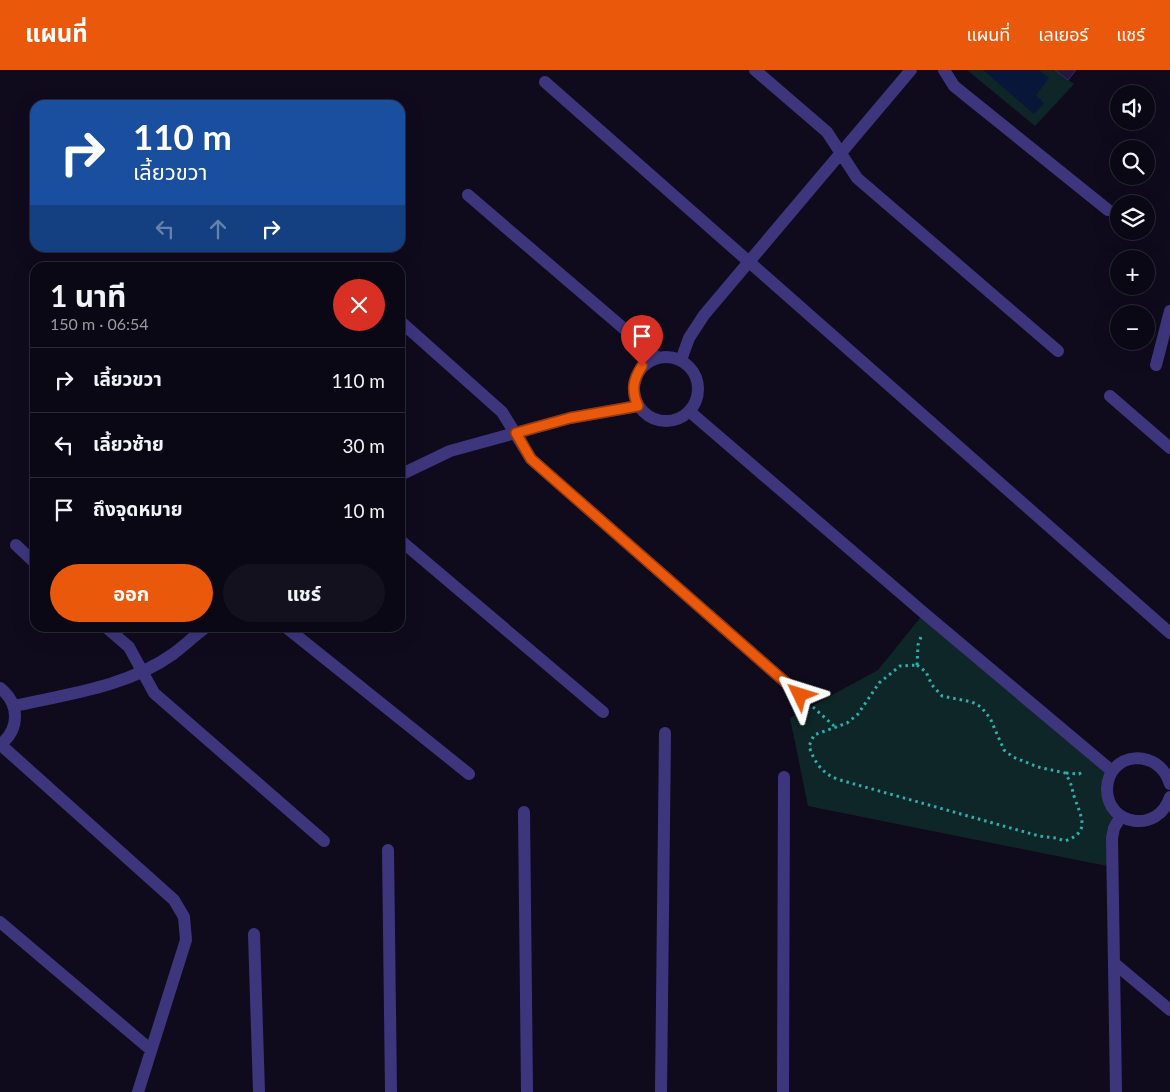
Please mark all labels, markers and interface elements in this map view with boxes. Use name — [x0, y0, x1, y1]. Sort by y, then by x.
text: แผนที่ — [25, 18, 88, 47]
text: แผนที่ — [966, 23, 1010, 45]
text: เลเยอร์ — [1038, 23, 1088, 45]
text: แชร์ — [1116, 23, 1145, 45]
map controls — [1110, 85, 1155, 350]
button: sound — [1110, 85, 1155, 130]
text: 110 m — [133, 115, 232, 157]
icon: right — [50, 120, 115, 185]
button: search — [1110, 140, 1155, 185]
text: เลี้ยวขวา — [133, 158, 208, 185]
button: layers — [1110, 195, 1155, 240]
icon: left — [151, 215, 179, 243]
icon: ahead — [204, 215, 232, 243]
icon: right — [257, 215, 285, 243]
button: + — [1110, 250, 1155, 295]
text: 1 นาที — [50, 277, 126, 313]
button: close — [333, 279, 385, 331]
button: − — [1110, 305, 1155, 350]
text: 150 m · 06:54 — [50, 314, 149, 333]
pin — [621, 315, 663, 366]
icon: arrive — [628, 322, 656, 350]
icon: right — [50, 366, 78, 394]
text: เลี้ยวขวา — [93, 367, 162, 390]
text: 110 m — [331, 369, 385, 392]
icon: left — [50, 431, 78, 459]
text: เลี้ยวซ้าย — [93, 432, 164, 455]
text: 30 m — [342, 434, 385, 457]
icon: arrive — [50, 496, 78, 524]
text: ถึงจุดหมาย — [93, 497, 183, 520]
text: 10 m — [342, 499, 385, 522]
button: ออก — [50, 564, 213, 622]
button: แชร์ — [223, 564, 385, 622]
position arrow — [773, 668, 825, 720]

